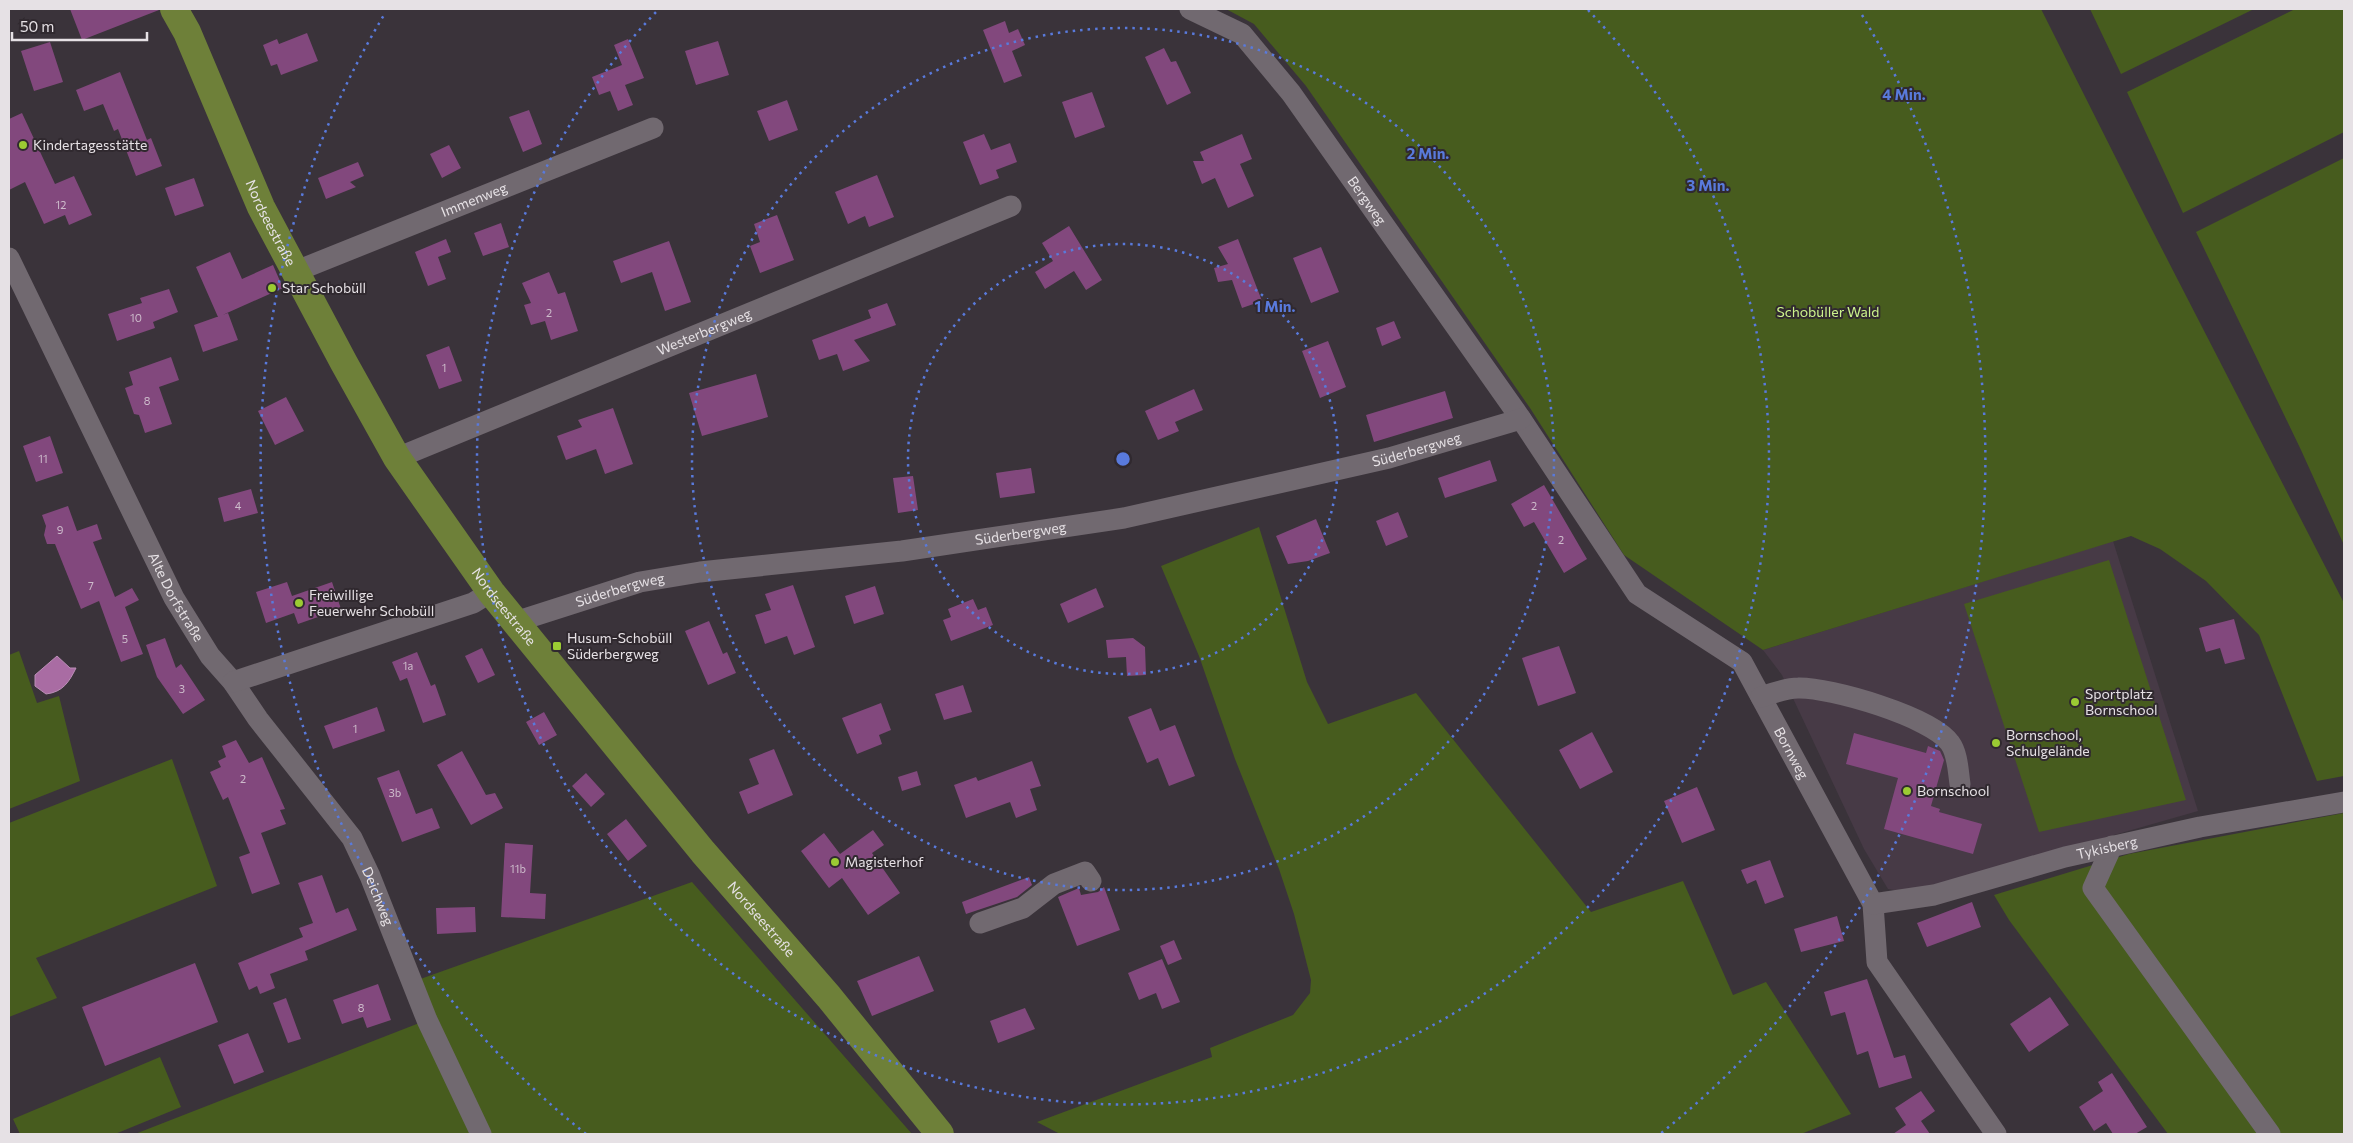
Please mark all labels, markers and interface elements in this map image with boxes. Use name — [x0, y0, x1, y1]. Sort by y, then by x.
scale bar — [12, 10, 148, 42]
text: 50 m — [20, 17, 54, 35]
text: 4 Min. — [1882, 85, 1926, 103]
place label: Kindertagesstätte — [33, 136, 147, 153]
marker: Kindertagesstätte — [17, 139, 29, 151]
text: 2 Min. — [1407, 144, 1449, 162]
street label: Bergweg — [1344, 173, 1390, 228]
text: 3 Min. — [1687, 176, 1729, 194]
street label: Nordseestraße — [243, 177, 300, 269]
street label: Immenweg — [438, 178, 510, 220]
house number: 12 — [56, 198, 66, 211]
place label: Star Schobüll — [282, 279, 366, 296]
marker: Star Schobüll — [266, 282, 278, 294]
text: 1 Min. — [1255, 297, 1295, 315]
park label: Schobüller Wald — [1777, 303, 1879, 320]
street label: Westerbergweg — [654, 304, 754, 358]
house number: 2 — [546, 306, 552, 319]
house number: 10 — [130, 311, 142, 324]
house number: 1 — [442, 361, 446, 374]
house number: 8 — [144, 394, 151, 407]
street label: Süderbergweg — [1370, 428, 1463, 470]
centre of rings — [1114, 450, 1132, 468]
house number: 11 — [38, 452, 48, 465]
house number: 4 — [235, 499, 242, 512]
house number: 2 — [1531, 499, 1537, 512]
street label: Süderbergweg — [974, 518, 1068, 548]
house number: 9 — [57, 523, 64, 536]
house number: 2 — [1558, 533, 1564, 546]
street label: Alte Dorfstraße — [145, 549, 208, 644]
street label: Nordseestraße — [469, 564, 540, 649]
street label: Süderbergweg — [573, 569, 666, 610]
house number: 7 — [88, 579, 94, 592]
place label: Freiwillige Feuerwehr Schobüll — [309, 586, 434, 619]
marker: Freiwillige Feuerwehr Schobüll — [293, 597, 305, 609]
place label: Husum-Schobüll Süderbergweg — [567, 629, 672, 662]
house number: 5 — [122, 632, 128, 645]
marker: Husum-Schobüll Süderbergweg — [551, 640, 563, 652]
house number: 1a — [403, 659, 413, 672]
house number: 3 — [179, 682, 185, 695]
place label: Sportplatz Bornschool — [2085, 685, 2158, 718]
marker: Sportplatz Bornschool — [2069, 696, 2081, 708]
house number: 1 — [353, 722, 357, 735]
street label: Bornweg — [1771, 724, 1813, 782]
place label: Bornschool, Schulgelände — [2006, 726, 2090, 759]
marker: Bornschool, Schulgelände — [1990, 737, 2002, 749]
house number: 2 — [240, 772, 246, 785]
place label: Bornschool — [1917, 782, 1990, 799]
marker: Bornschool — [1901, 785, 1913, 797]
house number: 3b — [389, 786, 401, 799]
street label: Tykisberg — [2075, 832, 2139, 862]
place label: Magisterhof — [845, 853, 924, 870]
marker: Magisterhof — [829, 856, 841, 868]
house number: 11b — [510, 862, 526, 875]
street label: Deichweg — [359, 864, 398, 928]
street label: Nordseestraße — [724, 878, 799, 960]
house number: 8 — [358, 1001, 365, 1014]

